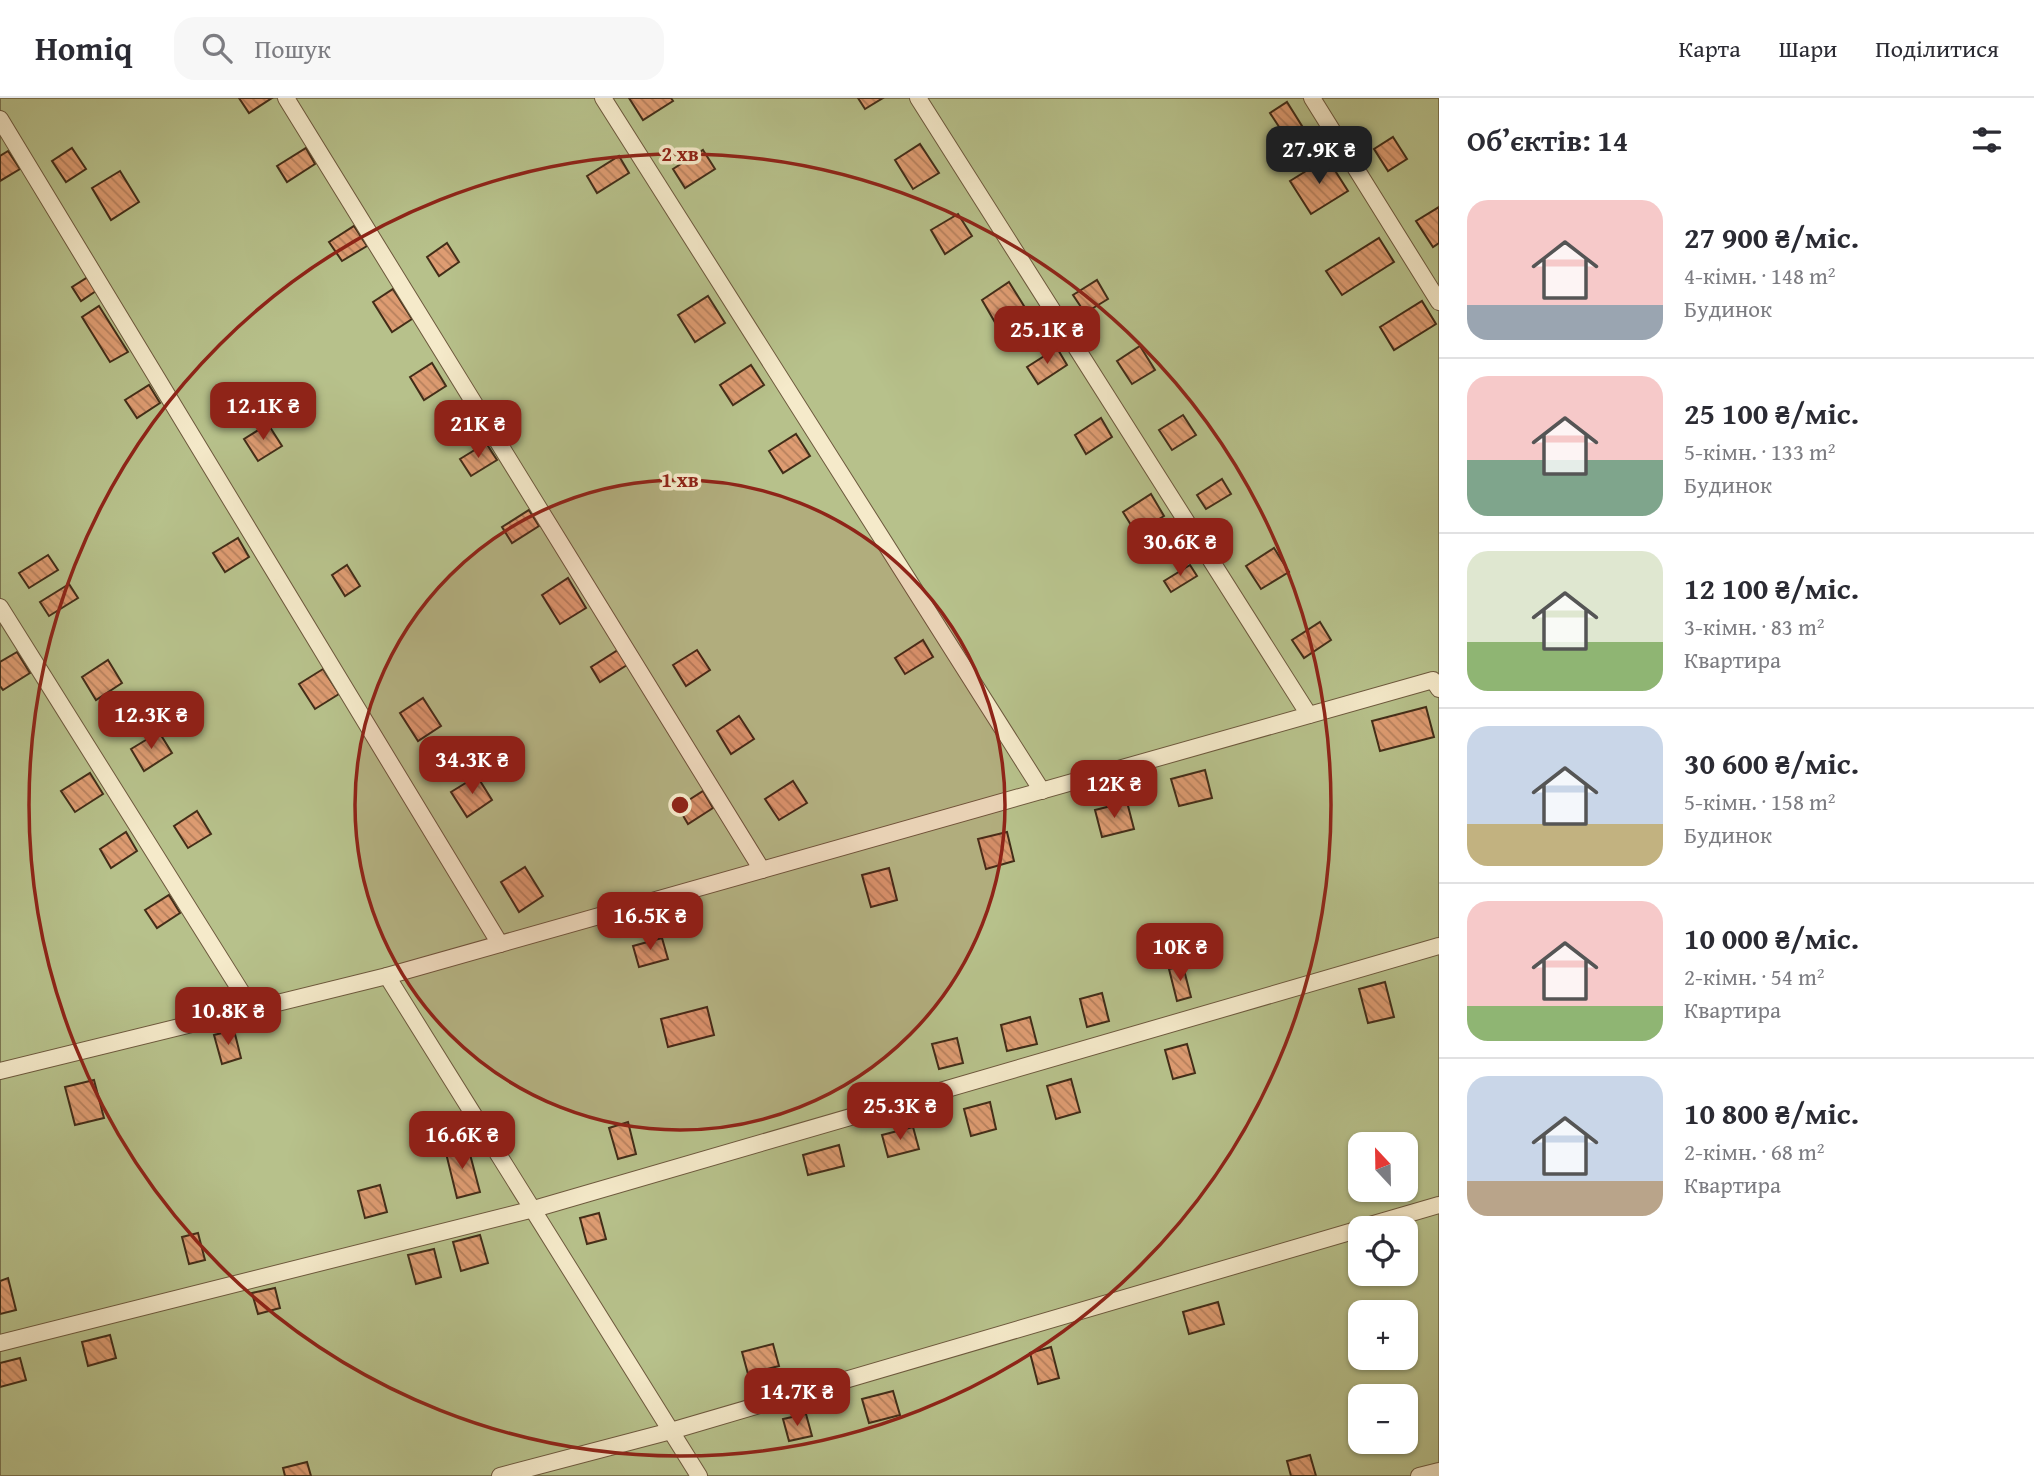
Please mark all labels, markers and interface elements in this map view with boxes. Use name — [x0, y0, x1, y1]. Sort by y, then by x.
search box — [174, 17, 664, 80]
text: Homiq — [35, 24, 132, 72]
icon: search — [198, 29, 236, 67]
text: Пошук — [254, 29, 331, 68]
text: Карта — [1678, 31, 1741, 66]
text: Шари — [1779, 31, 1837, 66]
text: Поділитися — [1875, 31, 1999, 66]
text: Об’єктів: 14 — [1467, 118, 1628, 162]
icon: filters — [1968, 121, 2006, 159]
pin: 27.9K ₴ — [1254, 126, 1384, 186]
text: 27.9K ₴ — [1282, 132, 1356, 165]
text: 2 хв — [661, 138, 699, 169]
text: 27 900 ₴/міс. — [1684, 215, 1859, 259]
icon: home — [1523, 228, 1607, 312]
text: 4-кімн. · 148 m² — [1684, 259, 1836, 292]
text: Будинок — [1684, 292, 1772, 325]
pin: 25.1K ₴ — [982, 306, 1112, 366]
text: 25.1K ₴ — [1010, 312, 1084, 345]
pin: 12.1K ₴ — [198, 382, 328, 442]
text: 12.1K ₴ — [226, 388, 300, 421]
text: 25 100 ₴/міс. — [1684, 391, 1859, 435]
pin: 21K ₴ — [429, 400, 527, 460]
icon: home — [1523, 404, 1607, 488]
text: 21K ₴ — [450, 406, 506, 439]
text: 5-кімн. · 133 m² — [1684, 435, 1836, 468]
text: 1 хв — [661, 464, 699, 495]
text: Будинок — [1684, 468, 1772, 501]
pin: 30.6K ₴ — [1115, 518, 1245, 578]
text: 30.6K ₴ — [1143, 524, 1217, 557]
text: 12 100 ₴/міс. — [1684, 566, 1859, 610]
icon: home — [1523, 579, 1607, 663]
text: 3-кімн. · 83 m² — [1684, 610, 1825, 643]
text: Квартира — [1684, 643, 1781, 676]
pin: 12.3K ₴ — [86, 692, 216, 751]
text: 12.3K ₴ — [114, 697, 188, 730]
pin: 34.3K ₴ — [407, 736, 537, 796]
text: 30 600 ₴/міс. — [1684, 741, 1859, 785]
text: 34.3K ₴ — [435, 742, 509, 775]
icon: home — [1523, 754, 1607, 838]
pin: 12K ₴ — [1065, 760, 1163, 820]
text: 12K ₴ — [1086, 766, 1142, 799]
text: 5-кімн. · 158 m² — [1684, 785, 1836, 818]
centre of rings — [668, 793, 692, 817]
text: Будинок — [1684, 818, 1772, 851]
pin: 16.5K ₴ — [585, 892, 715, 952]
text: 16.5K ₴ — [613, 898, 687, 931]
text: 10 000 ₴/міс. — [1684, 916, 1859, 960]
pin: 10K ₴ — [1131, 924, 1229, 983]
text: 10K ₴ — [1152, 929, 1208, 962]
icon: home — [1523, 929, 1607, 1013]
text: 2-кімн. · 54 m² — [1684, 960, 1825, 993]
pin: 10.8K ₴ — [163, 988, 293, 1047]
text: 10.8K ₴ — [191, 993, 265, 1026]
text: Квартира — [1684, 993, 1781, 1026]
pin: 25.3K ₴ — [835, 1082, 965, 1142]
text: 25.3K ₴ — [863, 1088, 937, 1121]
text: 10 800 ₴/міс. — [1684, 1091, 1859, 1135]
icon: home — [1523, 1104, 1607, 1188]
pin: 16.6K ₴ — [397, 1112, 527, 1171]
text: 16.6K ₴ — [425, 1117, 499, 1150]
north arrow — [1348, 1132, 1418, 1202]
map controls — [1348, 1132, 1418, 1454]
text: 2-кімн. · 68 m² — [1684, 1135, 1825, 1168]
text: Квартира — [1684, 1168, 1781, 1201]
button: locate — [1348, 1216, 1418, 1286]
button: + — [1348, 1300, 1418, 1370]
pin: 14.7K ₴ — [732, 1368, 862, 1428]
text: 14.7K ₴ — [760, 1374, 834, 1407]
button: − — [1348, 1384, 1418, 1454]

